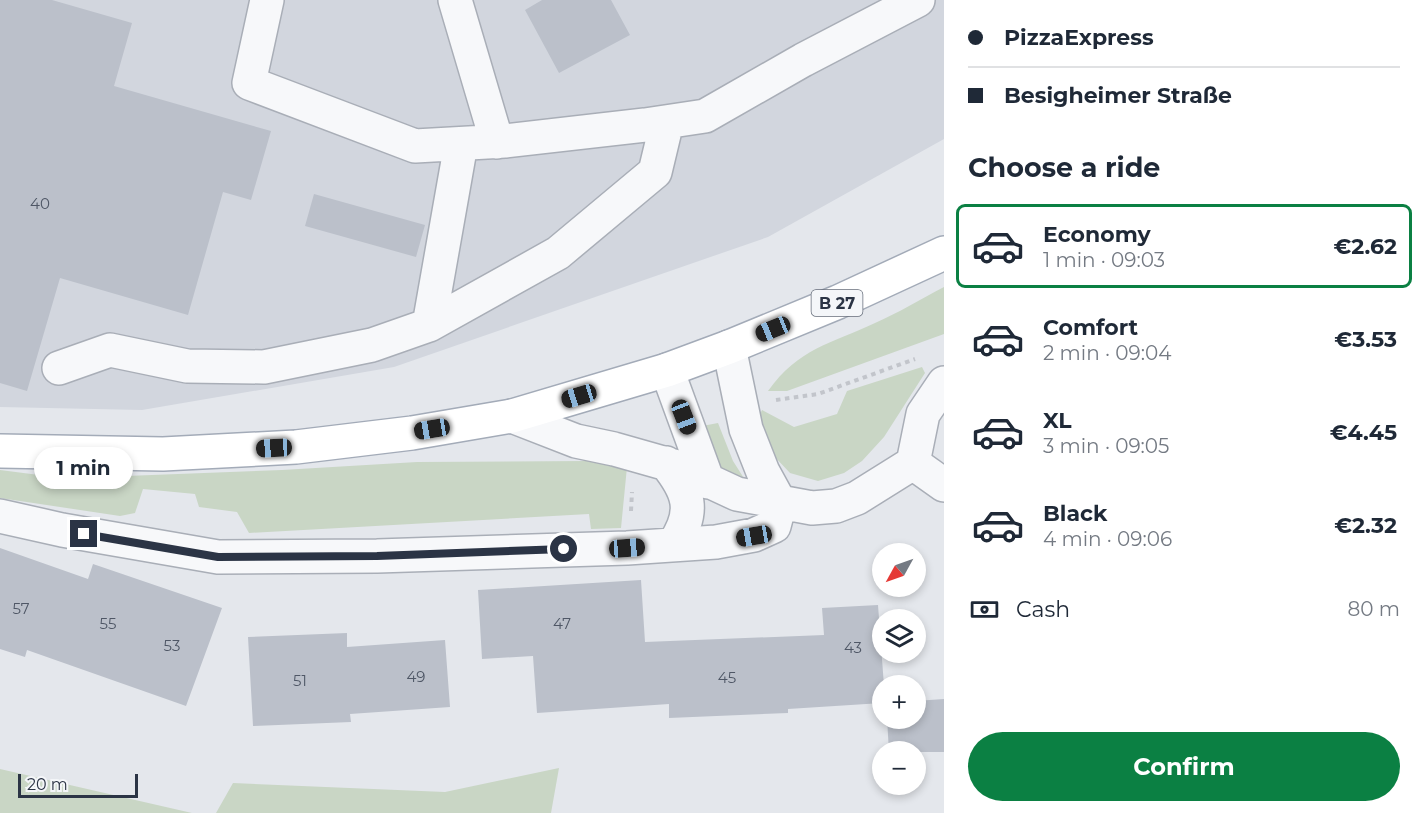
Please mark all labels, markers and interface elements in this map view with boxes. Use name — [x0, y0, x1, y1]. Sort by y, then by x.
text: PizzaExpress — [1004, 24, 1154, 51]
text: Besigheimer Straße — [1004, 82, 1232, 109]
text: Choose a ride — [968, 151, 1160, 184]
house number: 40 — [30, 194, 50, 213]
icon: car — [971, 219, 1025, 273]
text: Economy — [1043, 221, 1151, 248]
text: €2.62 — [1334, 233, 1397, 260]
text: 1 min · 09:03 — [1043, 248, 1165, 272]
road number: B 27 — [812, 290, 862, 316]
icon: car — [971, 312, 1025, 366]
car — [753, 314, 793, 344]
text: Comfort — [1043, 314, 1138, 341]
text: €3.53 — [1334, 326, 1397, 353]
text: 2 min · 09:04 — [1043, 341, 1171, 365]
car — [559, 382, 599, 410]
car — [669, 397, 699, 437]
icon: car — [971, 405, 1025, 459]
text: XL — [1043, 407, 1072, 434]
car — [413, 417, 451, 441]
text: €4.45 — [1330, 419, 1397, 446]
text: 3 min · 09:05 — [1043, 434, 1169, 458]
car — [256, 438, 292, 458]
callout: 1 min — [34, 447, 134, 489]
text: 1 min — [56, 456, 111, 480]
icon: car — [971, 498, 1025, 552]
text: Black — [1043, 500, 1107, 527]
text: €2.32 — [1334, 512, 1397, 539]
route end — [70, 520, 97, 547]
car — [735, 524, 773, 548]
text: 4 min · 09:06 — [1043, 527, 1172, 551]
route start — [550, 535, 577, 562]
car — [608, 538, 646, 558]
north arrow — [872, 543, 926, 597]
map controls — [872, 543, 926, 795]
icon: cash — [968, 593, 1001, 626]
text: Cash — [1016, 596, 1070, 623]
text: 80 m — [1348, 597, 1400, 621]
house number: 57 — [12, 599, 30, 618]
button: layers — [872, 609, 926, 663]
house number: 55 — [100, 614, 116, 633]
house number: 47 — [553, 614, 571, 633]
house number: 53 — [164, 636, 180, 655]
house number: 43 — [844, 638, 862, 657]
house number: 49 — [407, 667, 425, 686]
house number: 45 — [718, 668, 736, 687]
house number: 51 — [293, 671, 307, 690]
button: + — [872, 675, 926, 729]
button: Confirm — [968, 732, 1400, 801]
button: − — [872, 741, 926, 795]
scale bar — [18, 771, 138, 798]
text: 20 m — [27, 775, 68, 794]

